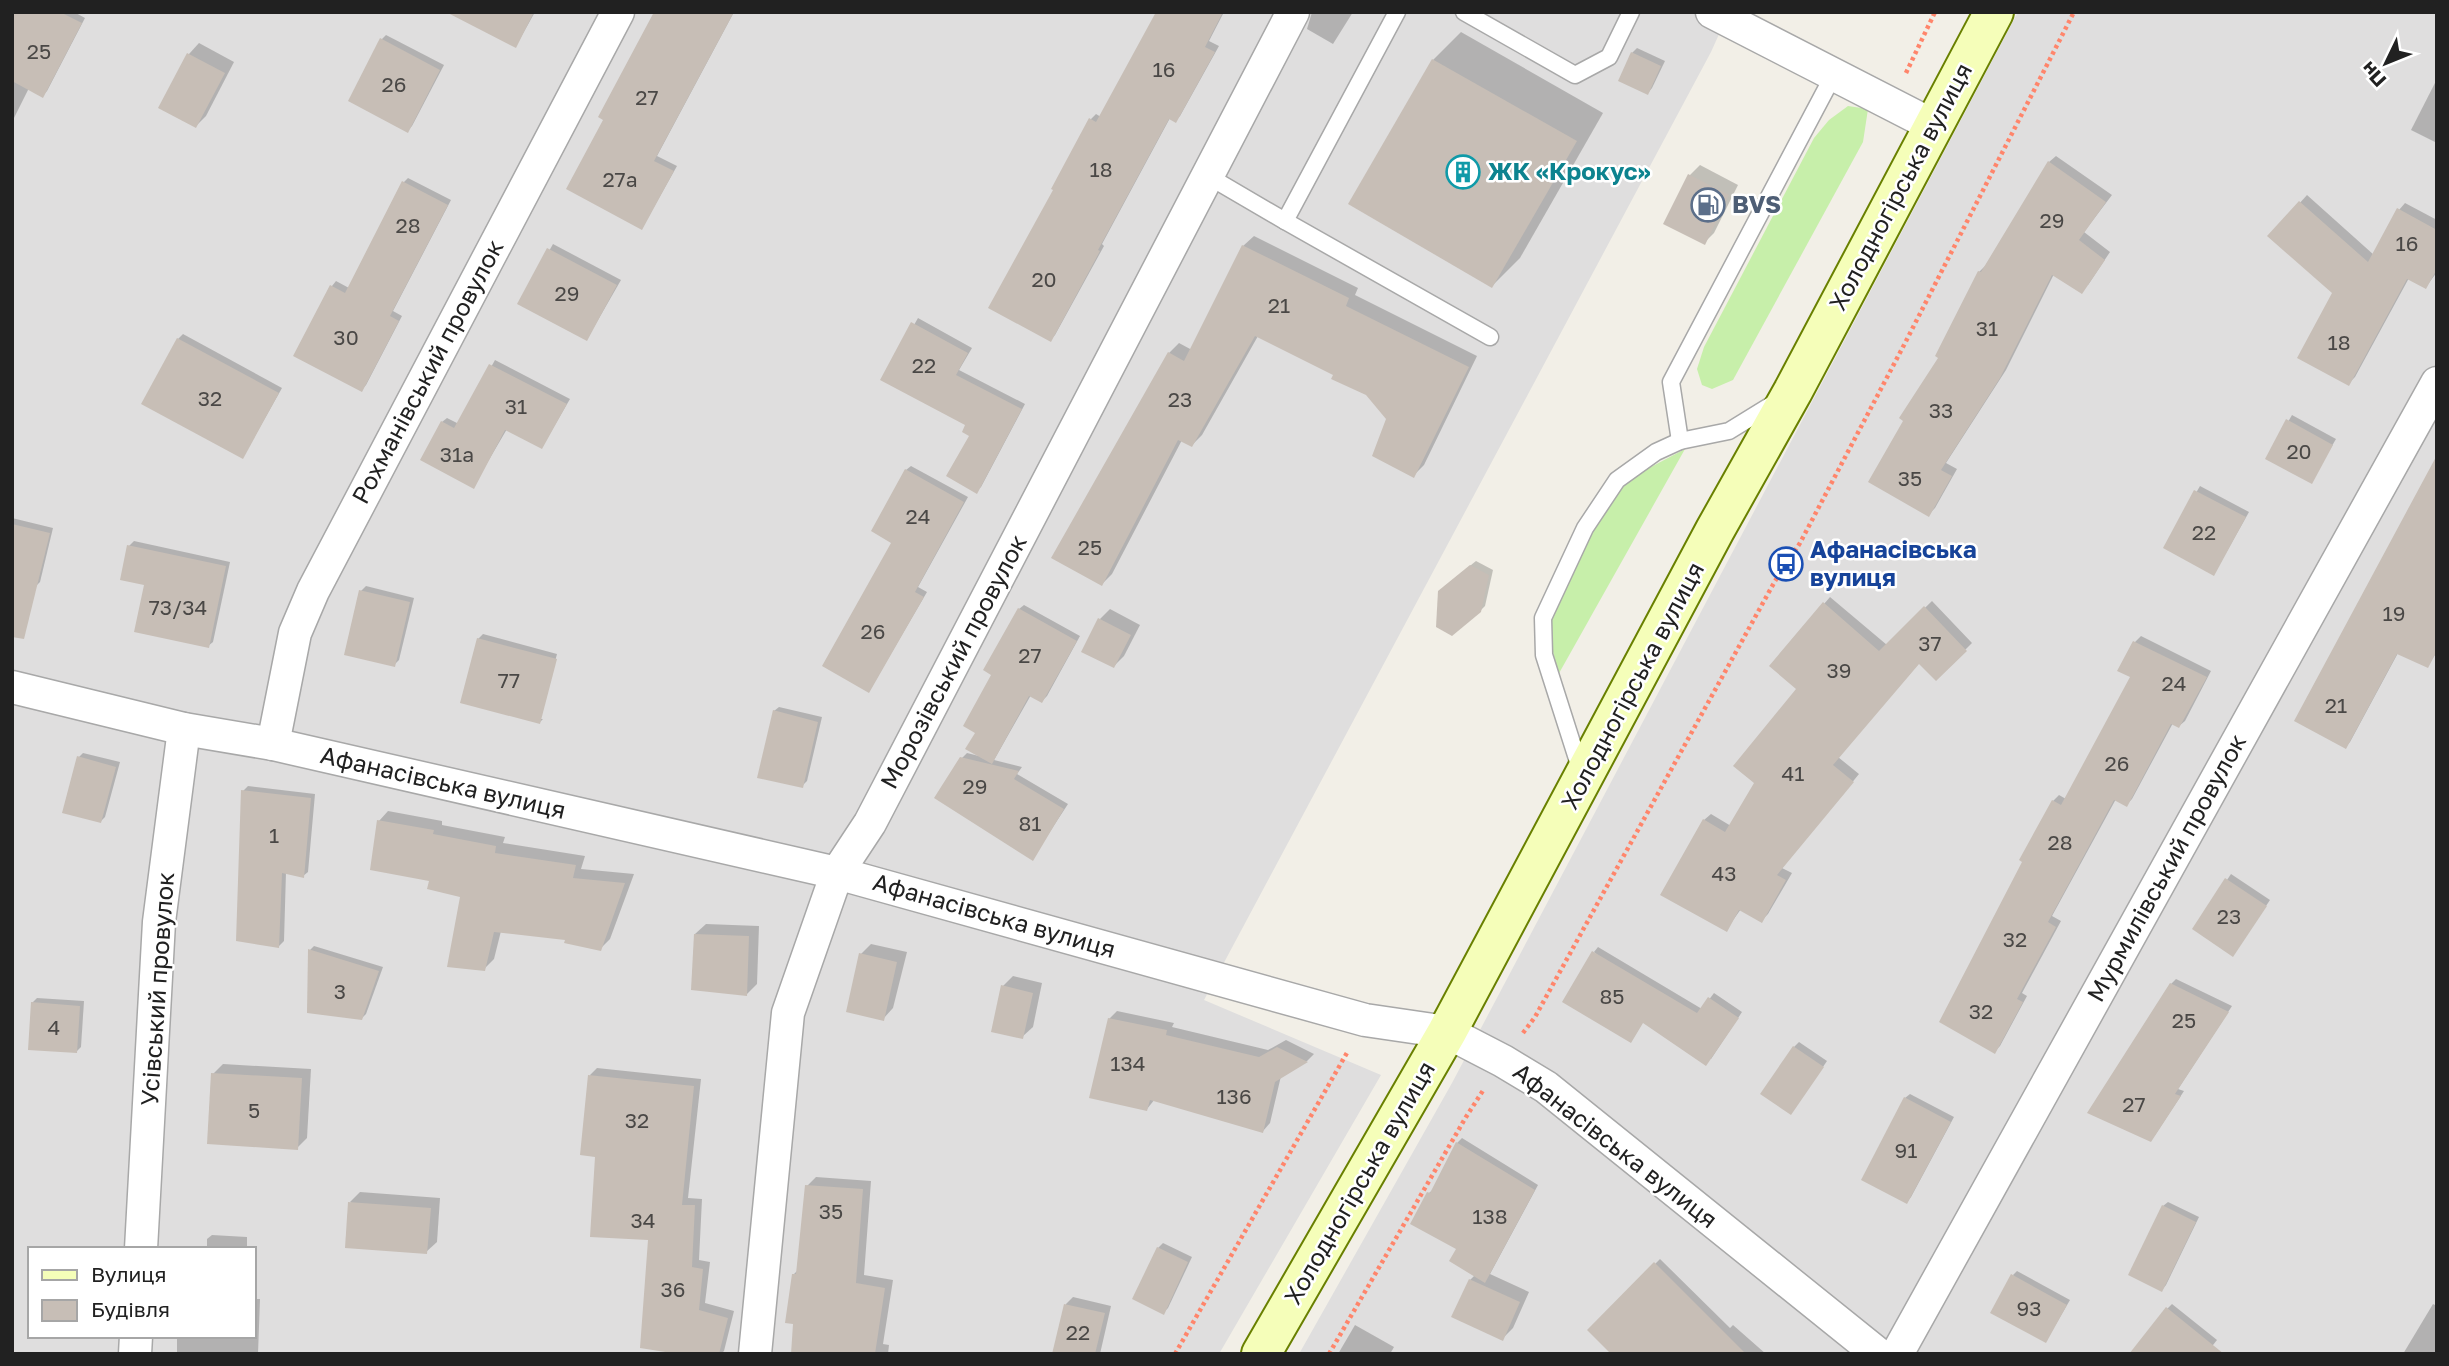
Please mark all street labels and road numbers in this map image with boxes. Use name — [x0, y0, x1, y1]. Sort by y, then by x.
street label: Холодногірська вулиця — [1822, 58, 1977, 315]
street label: Рохманівський провулок — [345, 234, 509, 508]
street label: Морозівський провулок — [873, 529, 1032, 793]
street label: Холодногірська вулиця — [1554, 557, 1709, 814]
street label: Мурмилівський провулок — [2080, 728, 2252, 1006]
street label: Афанасівська вулиця — [318, 739, 569, 824]
street label: Афанасівська вулиця — [870, 866, 1119, 963]
street label: Усівський провулок — [134, 871, 179, 1107]
street label: Холодногірська вулиця — [1277, 1056, 1440, 1309]
street label: Афанасівська вулиця — [1508, 1056, 1724, 1233]

